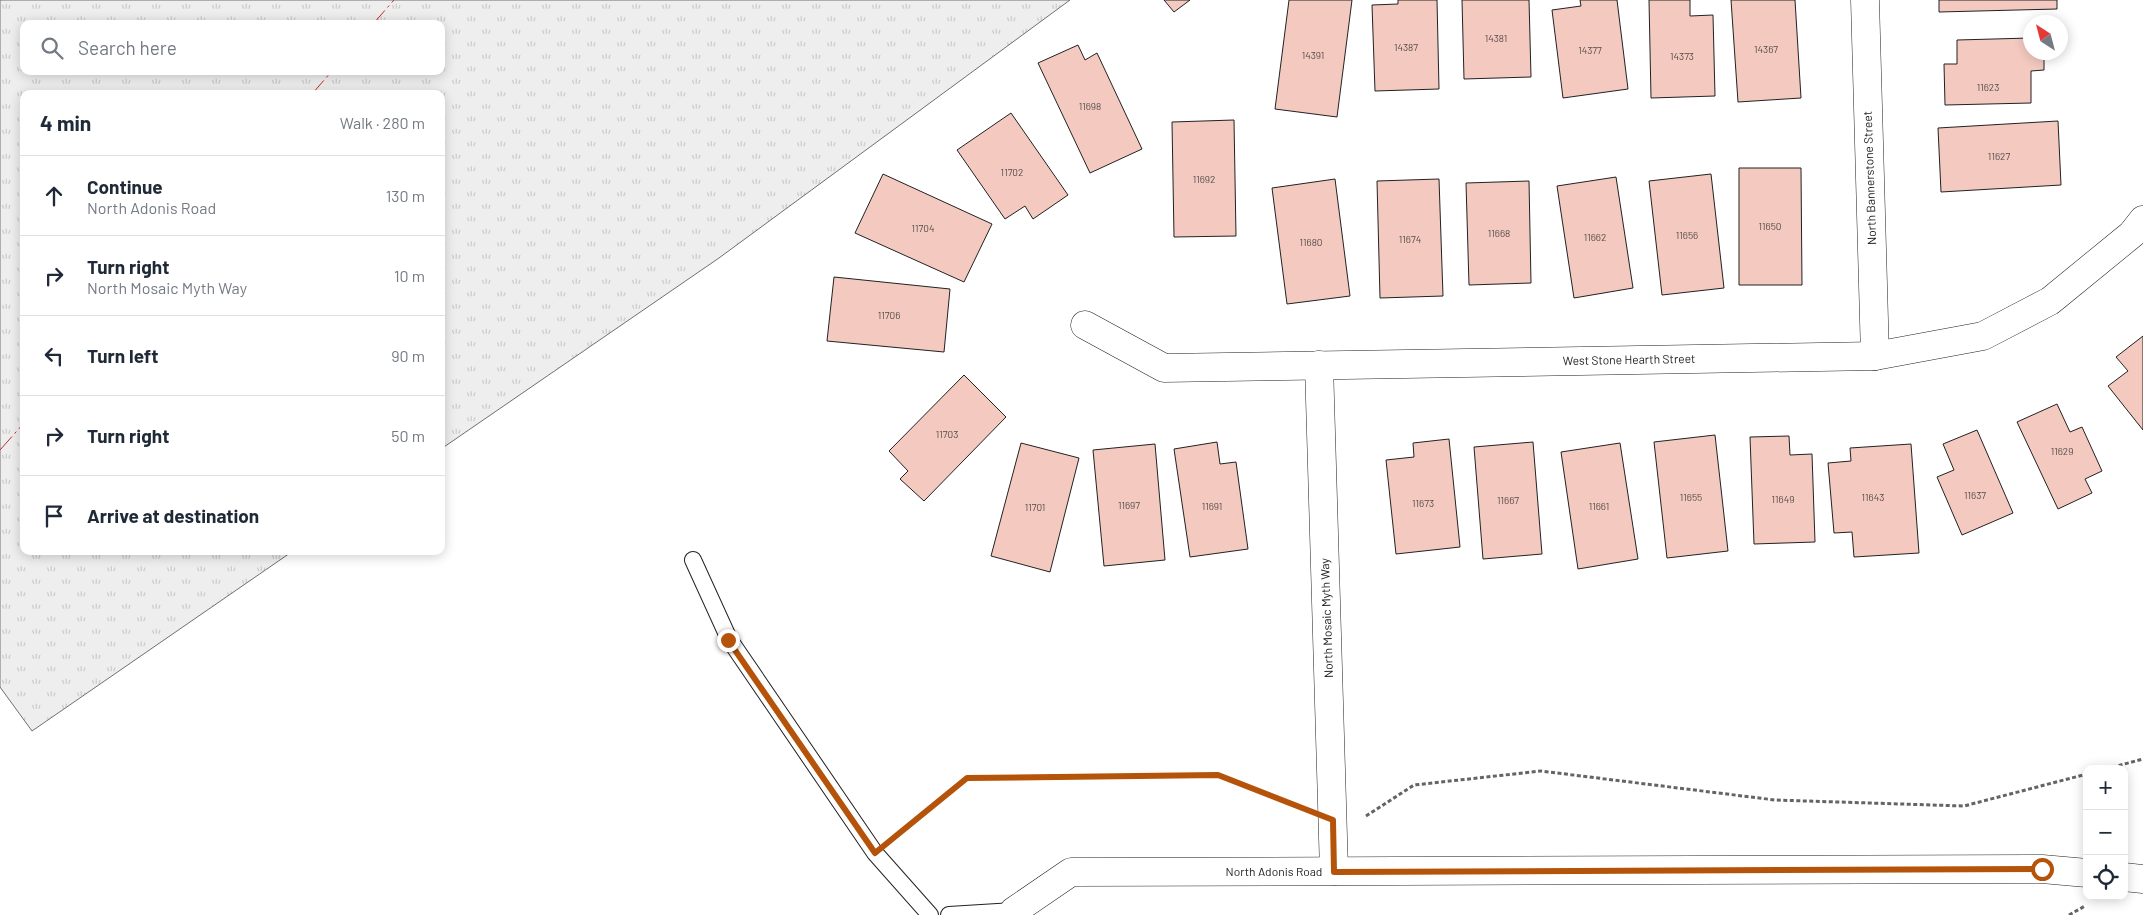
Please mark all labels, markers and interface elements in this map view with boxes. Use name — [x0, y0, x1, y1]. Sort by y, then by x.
north arrow — [2023, 15, 2068, 60]
search box — [20, 20, 445, 75]
house number: 14381 — [1485, 32, 1507, 44]
icon: search — [38, 34, 66, 62]
text: Search here — [78, 36, 177, 59]
house number: 14387 — [1394, 41, 1418, 53]
house number: 14367 — [1754, 43, 1778, 55]
house number: 14377 — [1578, 44, 1602, 56]
house number: 14391 — [1302, 49, 1324, 61]
house number: 14373 — [1670, 50, 1694, 62]
house number: 11623 — [1977, 81, 1999, 93]
house number: 11698 — [1079, 100, 1101, 112]
text: 4 min — [40, 110, 91, 135]
street label: North Bannerstone Street — [1860, 111, 1878, 245]
text: Walk · 280 m — [340, 113, 425, 132]
house number: 11627 — [1988, 150, 2010, 162]
house number: 11702 — [1001, 166, 1023, 178]
house number: 11692 — [1193, 173, 1215, 185]
text: Continue — [87, 175, 163, 198]
icon: ahead — [40, 182, 68, 210]
text: 130 m — [386, 186, 425, 205]
text: North Adonis Road — [87, 198, 216, 217]
house number: 11650 — [1759, 220, 1781, 232]
house number: 11704 — [912, 222, 934, 234]
house number: 11668 — [1488, 227, 1510, 239]
house number: 11656 — [1676, 229, 1698, 241]
house number: 11662 — [1584, 231, 1606, 243]
house number: 11674 — [1399, 233, 1421, 245]
house number: 11680 — [1299, 236, 1323, 248]
text: Turn right — [87, 255, 169, 278]
icon: right — [40, 262, 68, 290]
text: 10 m — [394, 266, 425, 285]
text: North Mosaic Myth Way — [87, 278, 247, 297]
house number: 11706 — [878, 309, 900, 321]
icon: left — [40, 342, 68, 370]
text: Turn left — [87, 344, 158, 367]
text: 90 m — [391, 346, 425, 365]
street label: West Stone Hearth Street — [1563, 351, 1695, 367]
icon: right — [40, 422, 68, 450]
text: Turn right — [87, 424, 169, 447]
text: 50 m — [391, 426, 425, 445]
house number: 11703 — [936, 428, 958, 440]
house number: 11629 — [2051, 445, 2073, 457]
house number: 11637 — [1964, 489, 1986, 501]
house number: 11655 — [1680, 491, 1702, 503]
house number: 11643 — [1862, 491, 1884, 503]
house number: 11649 — [1772, 493, 1794, 505]
house number: 11667 — [1497, 494, 1519, 506]
house number: 11673 — [1412, 497, 1434, 509]
house number: 11697 — [1118, 499, 1140, 511]
house number: 11691 — [1202, 500, 1222, 512]
house number: 11661 — [1589, 500, 1609, 512]
house number: 11701 — [1025, 501, 1045, 513]
icon: arrive — [40, 502, 68, 530]
text: Arrive at destination — [87, 504, 259, 527]
street label: North Mosaic Myth Way — [1317, 557, 1335, 678]
route end — [717, 629, 740, 652]
map controls — [2083, 765, 2128, 900]
button: + — [2083, 765, 2128, 810]
button: − — [2083, 810, 2128, 855]
button: locate — [2083, 855, 2128, 900]
route start — [2031, 858, 2054, 881]
street label: North Adonis Road — [1226, 864, 1322, 878]

